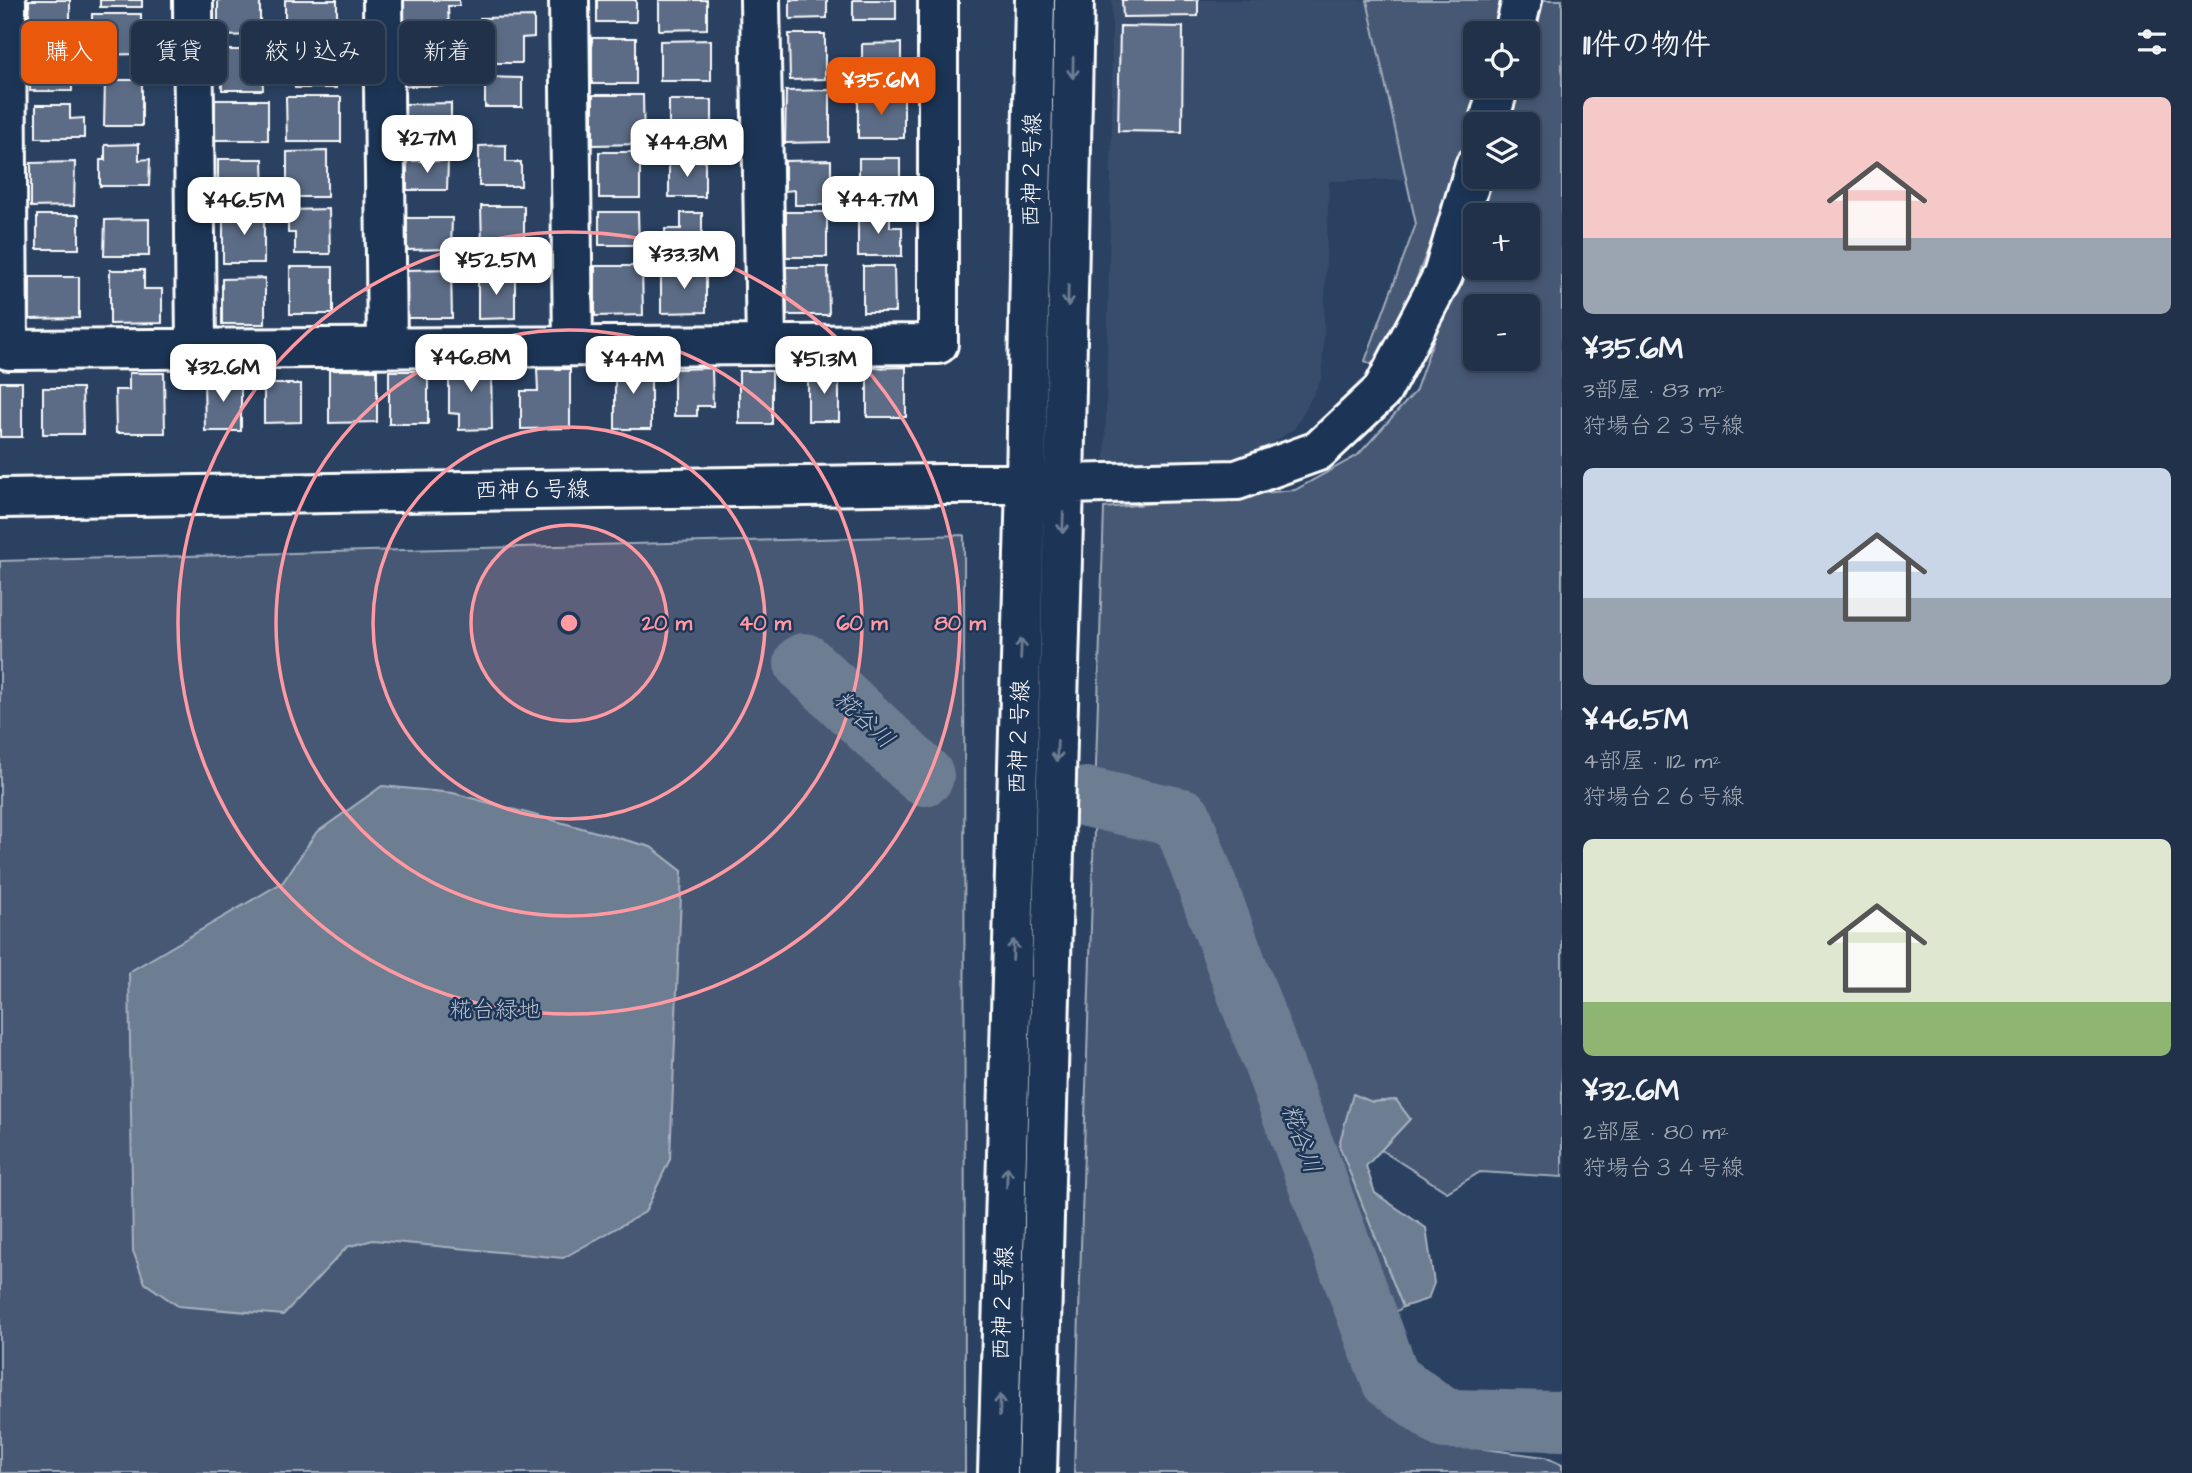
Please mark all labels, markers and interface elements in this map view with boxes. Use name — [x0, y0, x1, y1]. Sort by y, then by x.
chip: 購入 — [21, 21, 117, 84]
chip: 賃貸 — [131, 21, 227, 84]
chip: 絞り込み — [241, 21, 385, 84]
chip: 新着 — [399, 21, 495, 84]
map controls — [1463, 21, 1540, 371]
button: locate — [1463, 21, 1540, 98]
icon: filters — [2133, 23, 2171, 61]
text: 11件の物件 — [1583, 24, 1711, 66]
one-way arrow — [1066, 56, 1080, 79]
pin: ¥35.6M — [824, 58, 938, 117]
text: ¥35.6M — [843, 64, 919, 96]
street label: 西神２号線 — [1015, 112, 1049, 228]
button: layers — [1463, 112, 1540, 189]
pin: ¥27M — [386, 116, 468, 175]
pin: ¥44.8M — [630, 120, 744, 179]
text: ¥27M — [398, 122, 456, 154]
text: ¥44.8M — [647, 126, 727, 158]
icon: home — [1814, 143, 1940, 269]
pin: ¥44.7M — [821, 176, 935, 236]
pin: ¥46.5M — [187, 177, 301, 237]
text: ¥44.7M — [838, 183, 918, 215]
text: ¥46.5M — [204, 184, 284, 216]
button: + — [1463, 203, 1540, 280]
pin: ¥33.3M — [627, 232, 741, 291]
pin: ¥52.5M — [439, 238, 553, 297]
text: ¥33.3M — [649, 238, 719, 270]
text: ¥52.5M — [456, 244, 536, 276]
one-way arrow — [1062, 284, 1075, 307]
button: − — [1463, 294, 1540, 371]
text: ¥35.6M — [1583, 328, 1683, 370]
pin: ¥46.8M — [414, 334, 528, 394]
pin: ¥44M — [592, 336, 674, 396]
pin: ¥51.3M — [767, 336, 881, 396]
text: ¥46.8M — [431, 341, 511, 373]
text: ¥44M — [602, 343, 664, 375]
text: ¥51.3M — [791, 343, 857, 375]
pin: ¥32.6M — [166, 344, 280, 404]
text: ¥32.6M — [186, 351, 260, 383]
text: 3部屋 · 83 m² — [1583, 374, 1725, 406]
text: 狩場台２３号線 — [1583, 410, 1744, 442]
street label: 西神６号線 — [474, 473, 590, 507]
one-way arrow — [1057, 511, 1070, 534]
icon: home — [1814, 514, 1940, 640]
text: 20 m — [641, 609, 693, 638]
text: 40 m — [739, 609, 792, 638]
text: 60 m — [836, 609, 888, 638]
text: 80 m — [934, 609, 986, 638]
centre of rings — [557, 611, 581, 635]
one-way arrow — [1014, 638, 1028, 661]
street label: 西神２号線 — [1001, 679, 1037, 795]
water label: 糀谷川 — [826, 683, 902, 757]
text: ¥46.5M — [1583, 699, 1689, 741]
one-way arrow — [1050, 739, 1064, 762]
text: 4部屋 · 112 m² — [1583, 745, 1721, 777]
text: 狩場台２６号線 — [1583, 781, 1744, 813]
icon: home — [1814, 885, 1940, 1011]
one-way arrow — [1006, 939, 1019, 962]
park label: 糀台緑地 — [449, 994, 541, 1026]
text: ¥32.6M — [1583, 1070, 1679, 1112]
water label: 糀谷川 — [1273, 1099, 1329, 1179]
text: 2部屋 · 80 m² — [1583, 1116, 1729, 1148]
text: 狩場台３４号線 — [1583, 1152, 1744, 1184]
one-way arrow — [1000, 1166, 1013, 1189]
street label: 西神２号線 — [985, 1245, 1021, 1361]
one-way arrow — [994, 1394, 1007, 1417]

